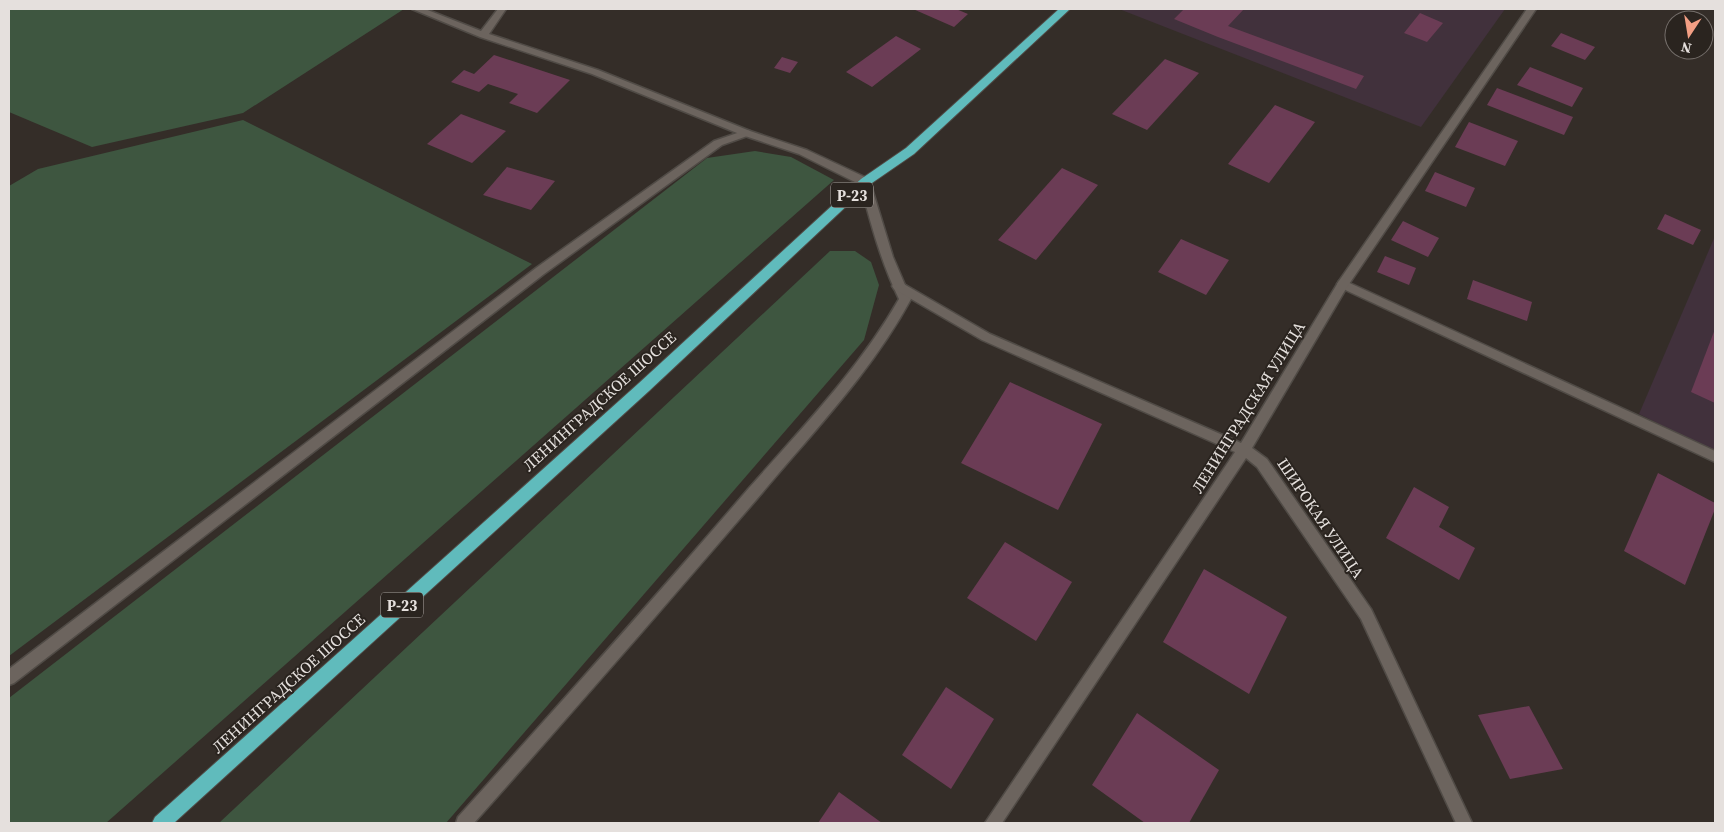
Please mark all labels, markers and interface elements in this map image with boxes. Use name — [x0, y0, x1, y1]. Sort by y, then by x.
north arrow — [1664, 10, 1714, 60]
text: N — [1679, 37, 1693, 59]
road number: Р-23 — [831, 182, 873, 208]
street label: ЛЕНИНГРАДСКАЯ УЛИЦА — [1186, 317, 1310, 497]
street label: ЛЕНИНГРАДСКОЕ ШОССЕ — [518, 326, 681, 476]
street label: ШИРОКАЯ УЛИЦА — [1272, 453, 1370, 583]
road number: Р-23 — [381, 592, 423, 618]
street label: ЛЕНИНГРАДСКОЕ ШОССЕ — [207, 608, 370, 758]

